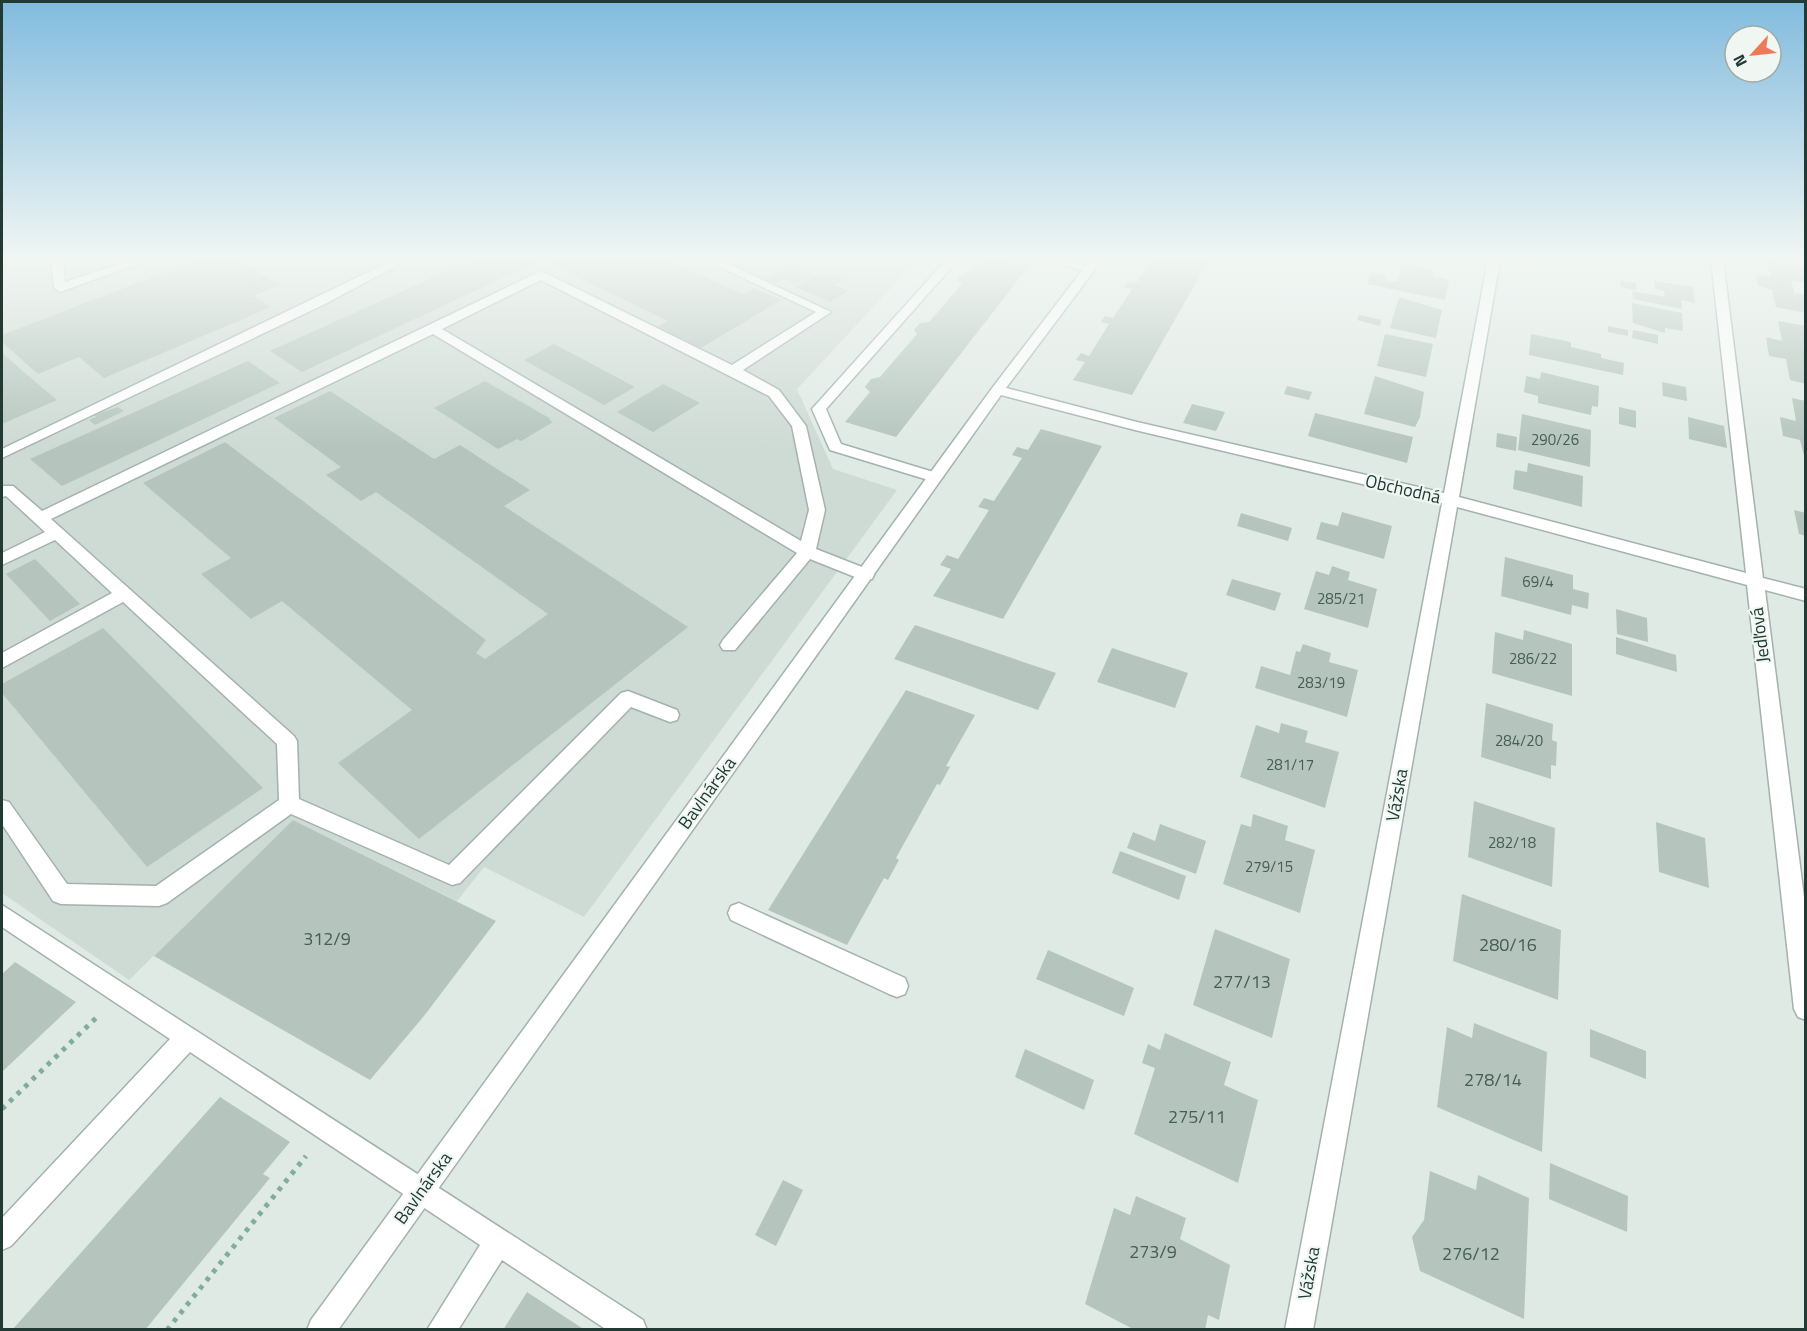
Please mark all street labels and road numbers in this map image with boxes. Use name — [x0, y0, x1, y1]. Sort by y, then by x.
street label: Obchodná — [1363, 467, 1443, 510]
street label: Jedľová — [1743, 606, 1776, 664]
street label: Bavlnárska — [671, 751, 742, 834]
street label: Vážska — [1379, 766, 1414, 823]
street label: Bavlnárska — [387, 1146, 458, 1229]
street label: Vážska — [1291, 1244, 1326, 1301]

